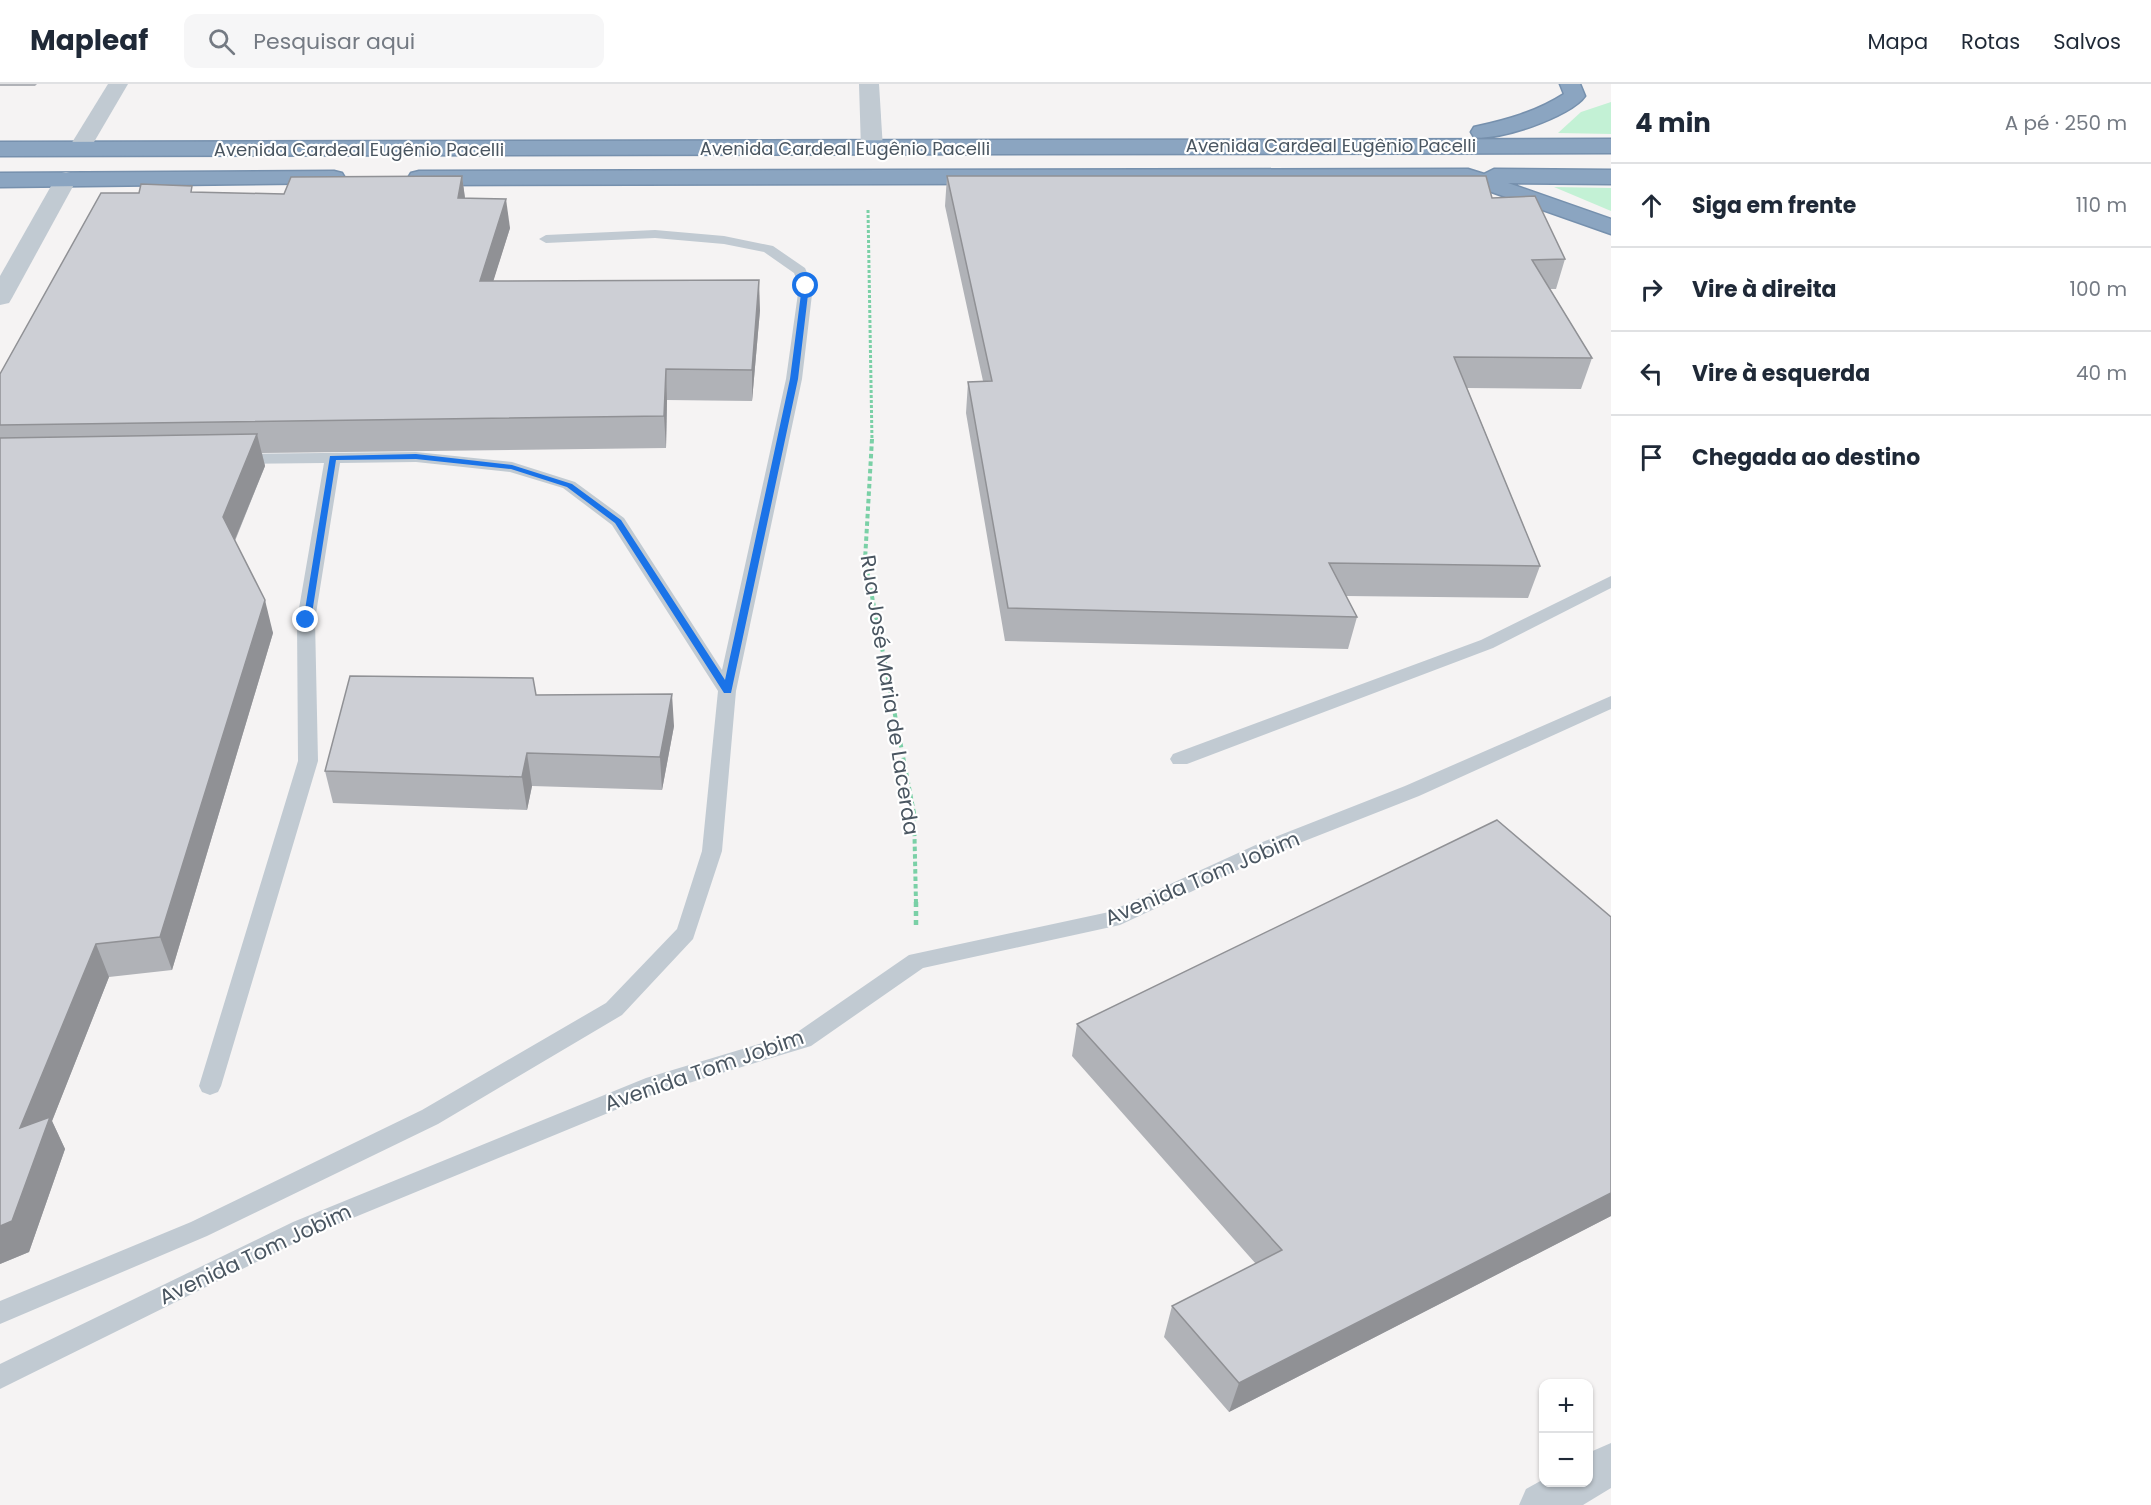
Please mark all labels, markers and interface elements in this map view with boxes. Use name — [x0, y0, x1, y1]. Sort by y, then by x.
search box — [184, 14, 604, 68]
text: Mapleaf — [30, 21, 148, 60]
icon: search — [205, 25, 238, 58]
text: Pesquisar aqui — [253, 26, 415, 57]
text: Mapa — [1867, 27, 1928, 56]
text: Rotas — [1961, 27, 2020, 56]
text: Salvos — [2053, 27, 2121, 56]
text: 4 min — [1635, 105, 1711, 141]
text: A pé · 250 m — [2005, 109, 2127, 137]
street label: Avenida Cardeal Eugênio Pacelli — [1186, 133, 1476, 158]
street label: Avenida Cardeal Eugênio Pacelli — [700, 136, 990, 161]
street label: Avenida Cardeal Eugênio Pacelli — [214, 137, 504, 162]
icon: ahead — [1635, 189, 1668, 222]
text: Siga em frente — [1692, 190, 1856, 221]
text: 110 m — [2076, 191, 2127, 219]
route start — [792, 272, 818, 298]
icon: right — [1635, 273, 1668, 306]
text: Vire à direita — [1692, 274, 1837, 305]
text: 100 m — [2070, 275, 2127, 303]
icon: left — [1635, 357, 1668, 390]
text: Vire à esquerda — [1692, 358, 1870, 389]
text: 40 m — [2076, 359, 2127, 387]
icon: arrive — [1635, 441, 1668, 474]
text: Chegada ao destino — [1692, 442, 1920, 473]
street label: Rua José Maria de Lacerda — [854, 553, 926, 837]
route end — [292, 606, 318, 632]
street label: Avenida Tom Jobim — [1100, 824, 1304, 932]
street label: Avenida Tom Jobim — [600, 1022, 808, 1118]
street label: Avenida Tom Jobim — [154, 1197, 356, 1311]
map controls — [1539, 1379, 1593, 1487]
button: + — [1539, 1379, 1593, 1433]
button: − — [1539, 1433, 1593, 1487]

